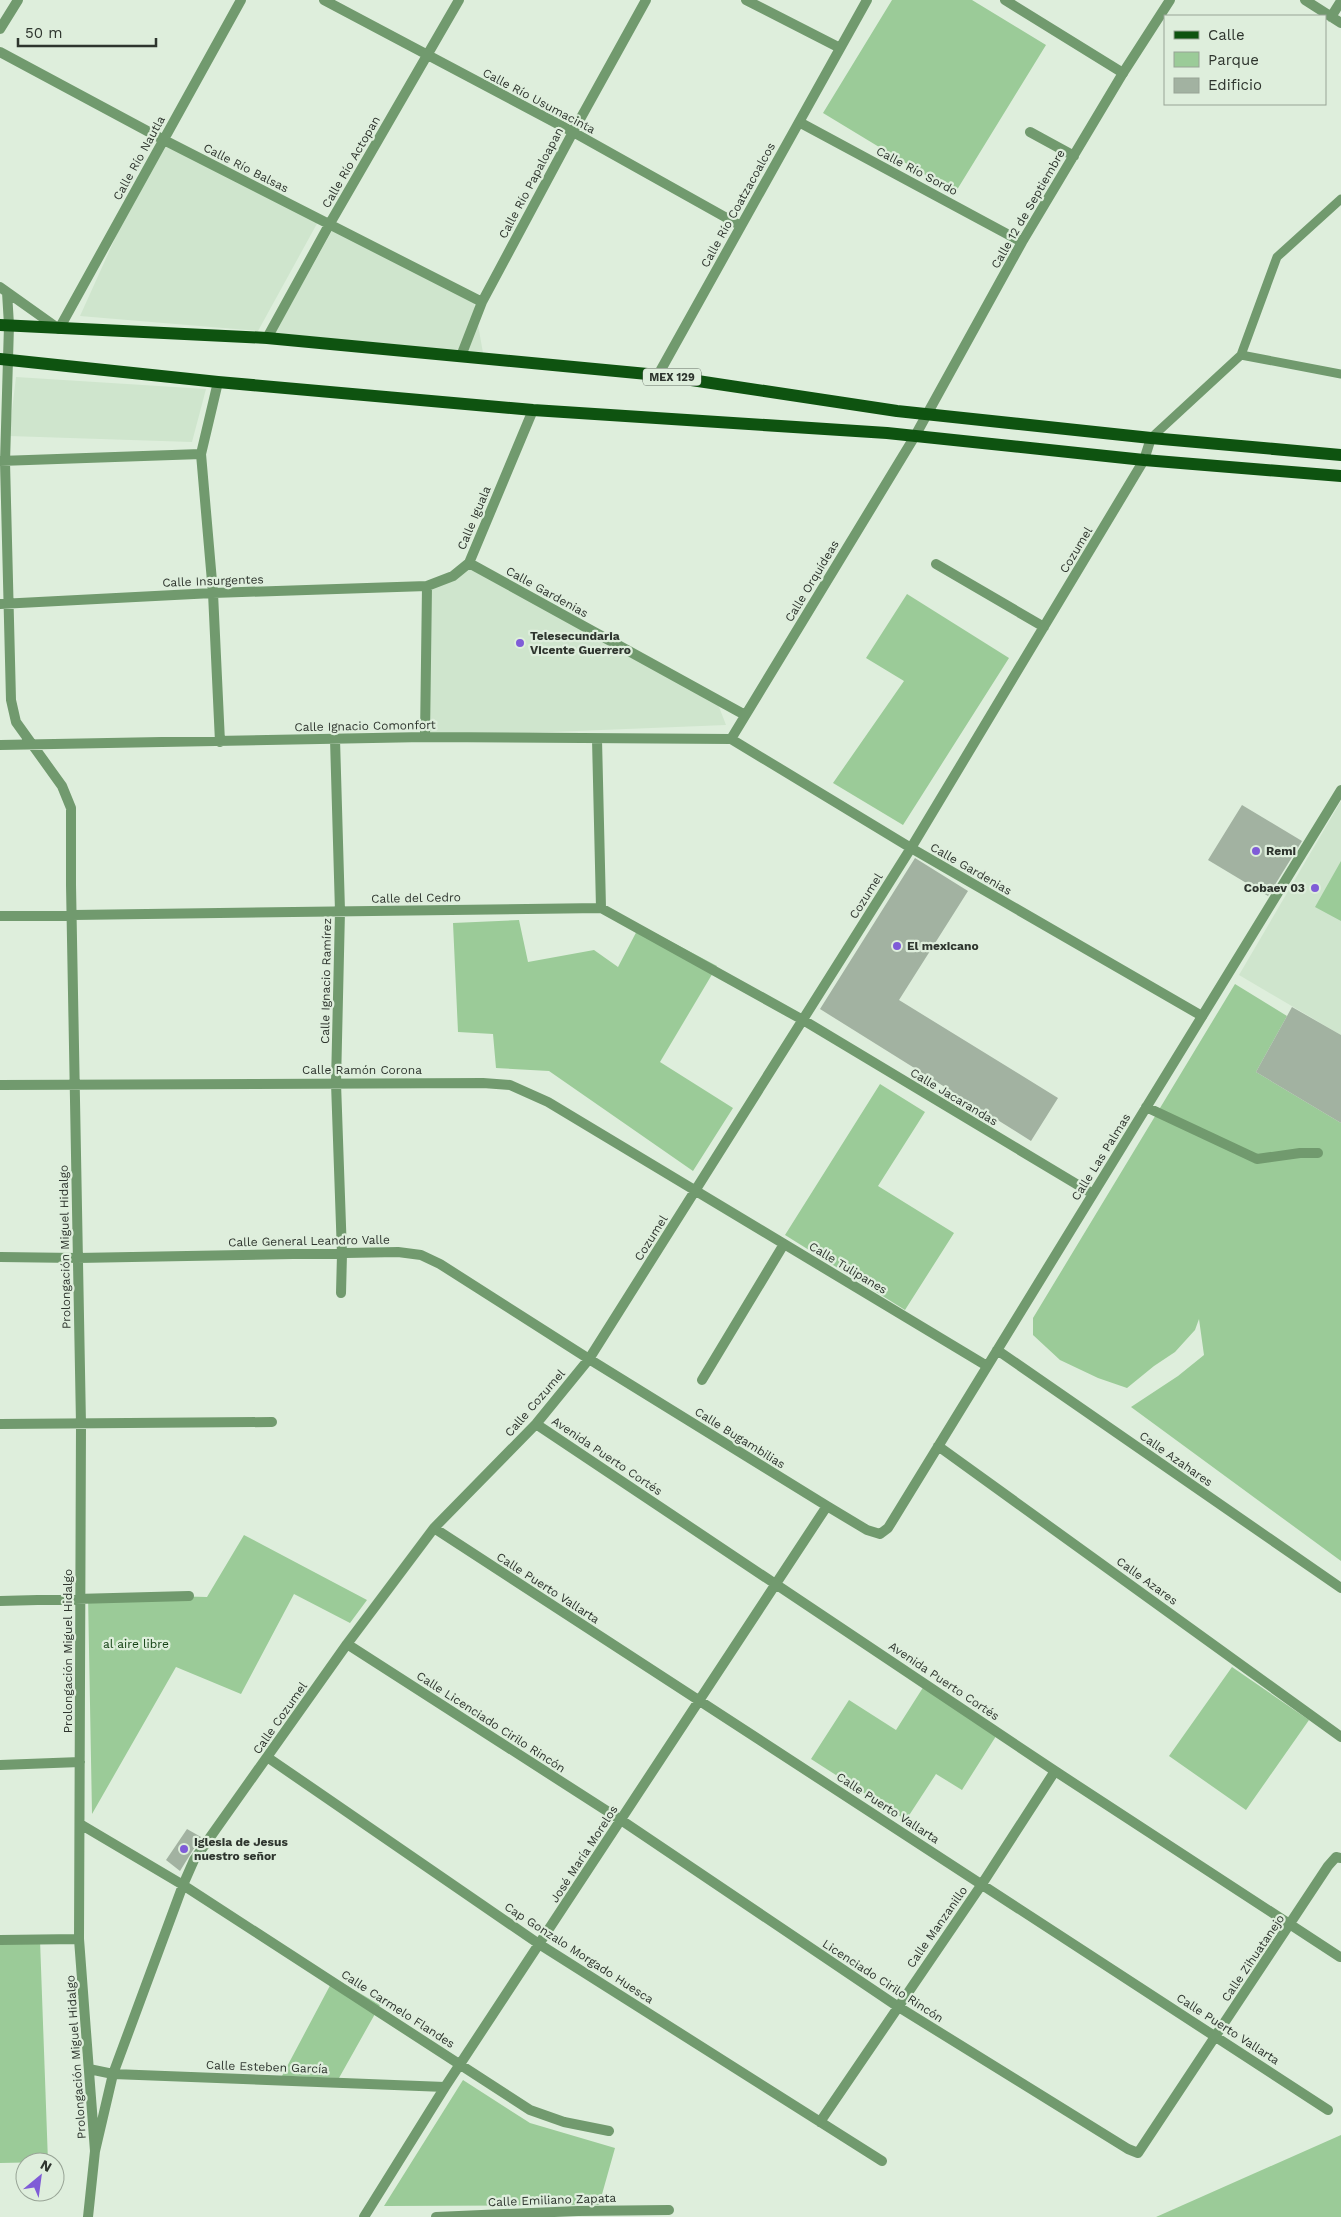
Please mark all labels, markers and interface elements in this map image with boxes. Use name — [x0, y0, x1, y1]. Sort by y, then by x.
scale bar — [18, 15, 155, 47]
legend — [1164, 15, 1326, 105]
text: 50 m — [25, 24, 62, 42]
text: Calle — [1208, 26, 1245, 44]
text: Parque — [1208, 51, 1259, 69]
street label: Calle Río Usumacinta — [480, 65, 598, 137]
text: Edificio — [1208, 76, 1262, 94]
street label: Calle Río Nautla — [110, 113, 168, 203]
street label: Calle Río Actopan — [319, 114, 383, 210]
street label: Calle Río Papaloapan — [496, 125, 566, 241]
street label: Calle Río Coatzacoalcos — [698, 140, 778, 270]
street label: Calle Río Balsas — [201, 141, 291, 195]
street label: Calle Río Sordo — [874, 144, 960, 198]
street label: Calle 12 de Septiembre — [988, 147, 1068, 271]
road number: MEX 129 — [643, 368, 701, 386]
street label: Calle Iguala — [454, 484, 494, 552]
street label: Cozumel — [1057, 524, 1095, 576]
street label: Calle Orquídeas — [782, 538, 842, 624]
street label: Calle Gardenias — [503, 564, 591, 620]
street label: Calle Insurgentes — [162, 572, 264, 590]
place label: Telesecundaria Vicente Guerrero — [530, 629, 631, 657]
marker: Telesecundaria Vicente Guerrero — [514, 637, 526, 649]
street label: Calle Ignacio Comonfort — [294, 718, 436, 734]
street label: Calle Gardenias — [928, 840, 1014, 898]
place label: Remi — [1266, 844, 1296, 858]
marker: Remi — [1250, 845, 1262, 857]
street label: Cozumel — [847, 870, 886, 921]
place label: Cobaev 03 — [1244, 881, 1305, 895]
marker: Cobaev 03 — [1309, 882, 1321, 894]
street label: Calle del Cedro — [371, 890, 461, 906]
street label: Calle Ignacio Ramírez — [318, 918, 334, 1044]
place label: El mexicano — [907, 939, 979, 953]
marker: El mexicano — [891, 940, 903, 952]
street label: Calle Ramón Corona — [302, 1063, 422, 1077]
street label: Calle Jacarandas — [908, 1065, 1000, 1129]
street label: Calle Las Palmas — [1069, 1111, 1133, 1203]
street label: Prolongación Miguel Hidalgo — [57, 1165, 73, 1329]
street label: Cozumel — [632, 1212, 671, 1263]
street label: Calle General Leandro Valle — [228, 1233, 390, 1249]
street label: Calle Tulipanes — [806, 1239, 890, 1297]
street label: Calle Cozumel — [502, 1366, 568, 1440]
street label: Calle Bugambilias — [692, 1405, 788, 1471]
street label: Avenida Puerto Cortés — [549, 1414, 665, 1498]
street label: Calle Azahares — [1137, 1429, 1215, 1489]
street label: Calle Puerto Vallarta — [494, 1549, 602, 1627]
street label: Calle Azares — [1114, 1554, 1180, 1608]
street label: Prolongación Miguel Hidalgo — [61, 1569, 75, 1733]
park label: al aire libre — [103, 1637, 169, 1651]
street label: Avenida Puerto Cortés — [886, 1639, 1002, 1723]
street label: Calle Licenciado Cirilo Rincón — [414, 1669, 568, 1775]
street label: Calle Cozumel — [250, 1679, 310, 1757]
street label: Calle Puerto Vallarta — [834, 1769, 942, 1847]
street label: José María Morelos — [547, 1803, 621, 1905]
place label: Iglesia de Jesus nuestro señor — [194, 1835, 288, 1863]
marker: Iglesia de Jesus nuestro señor — [178, 1843, 190, 1855]
street label: Calle Manzanillo — [904, 1884, 970, 1970]
street label: Cap Gonzalo Morgado Huesca — [502, 1899, 656, 2007]
street label: Calle Zihuatanejo — [1219, 1912, 1287, 2004]
street label: Licenciado Cirilo Rincón — [820, 1937, 946, 2025]
street label: Calle Carmelo Flandes — [339, 1967, 457, 2051]
street label: Prolongación Miguel Hidalgo — [63, 1975, 89, 2139]
street label: Calle Puerto Vallarta — [1174, 1990, 1282, 2068]
street label: Calle Esteben García — [206, 2058, 328, 2076]
north arrow — [15, 2152, 65, 2202]
text: N — [38, 2156, 55, 2175]
street label: Calle Emiliano Zapata — [488, 2191, 617, 2209]

